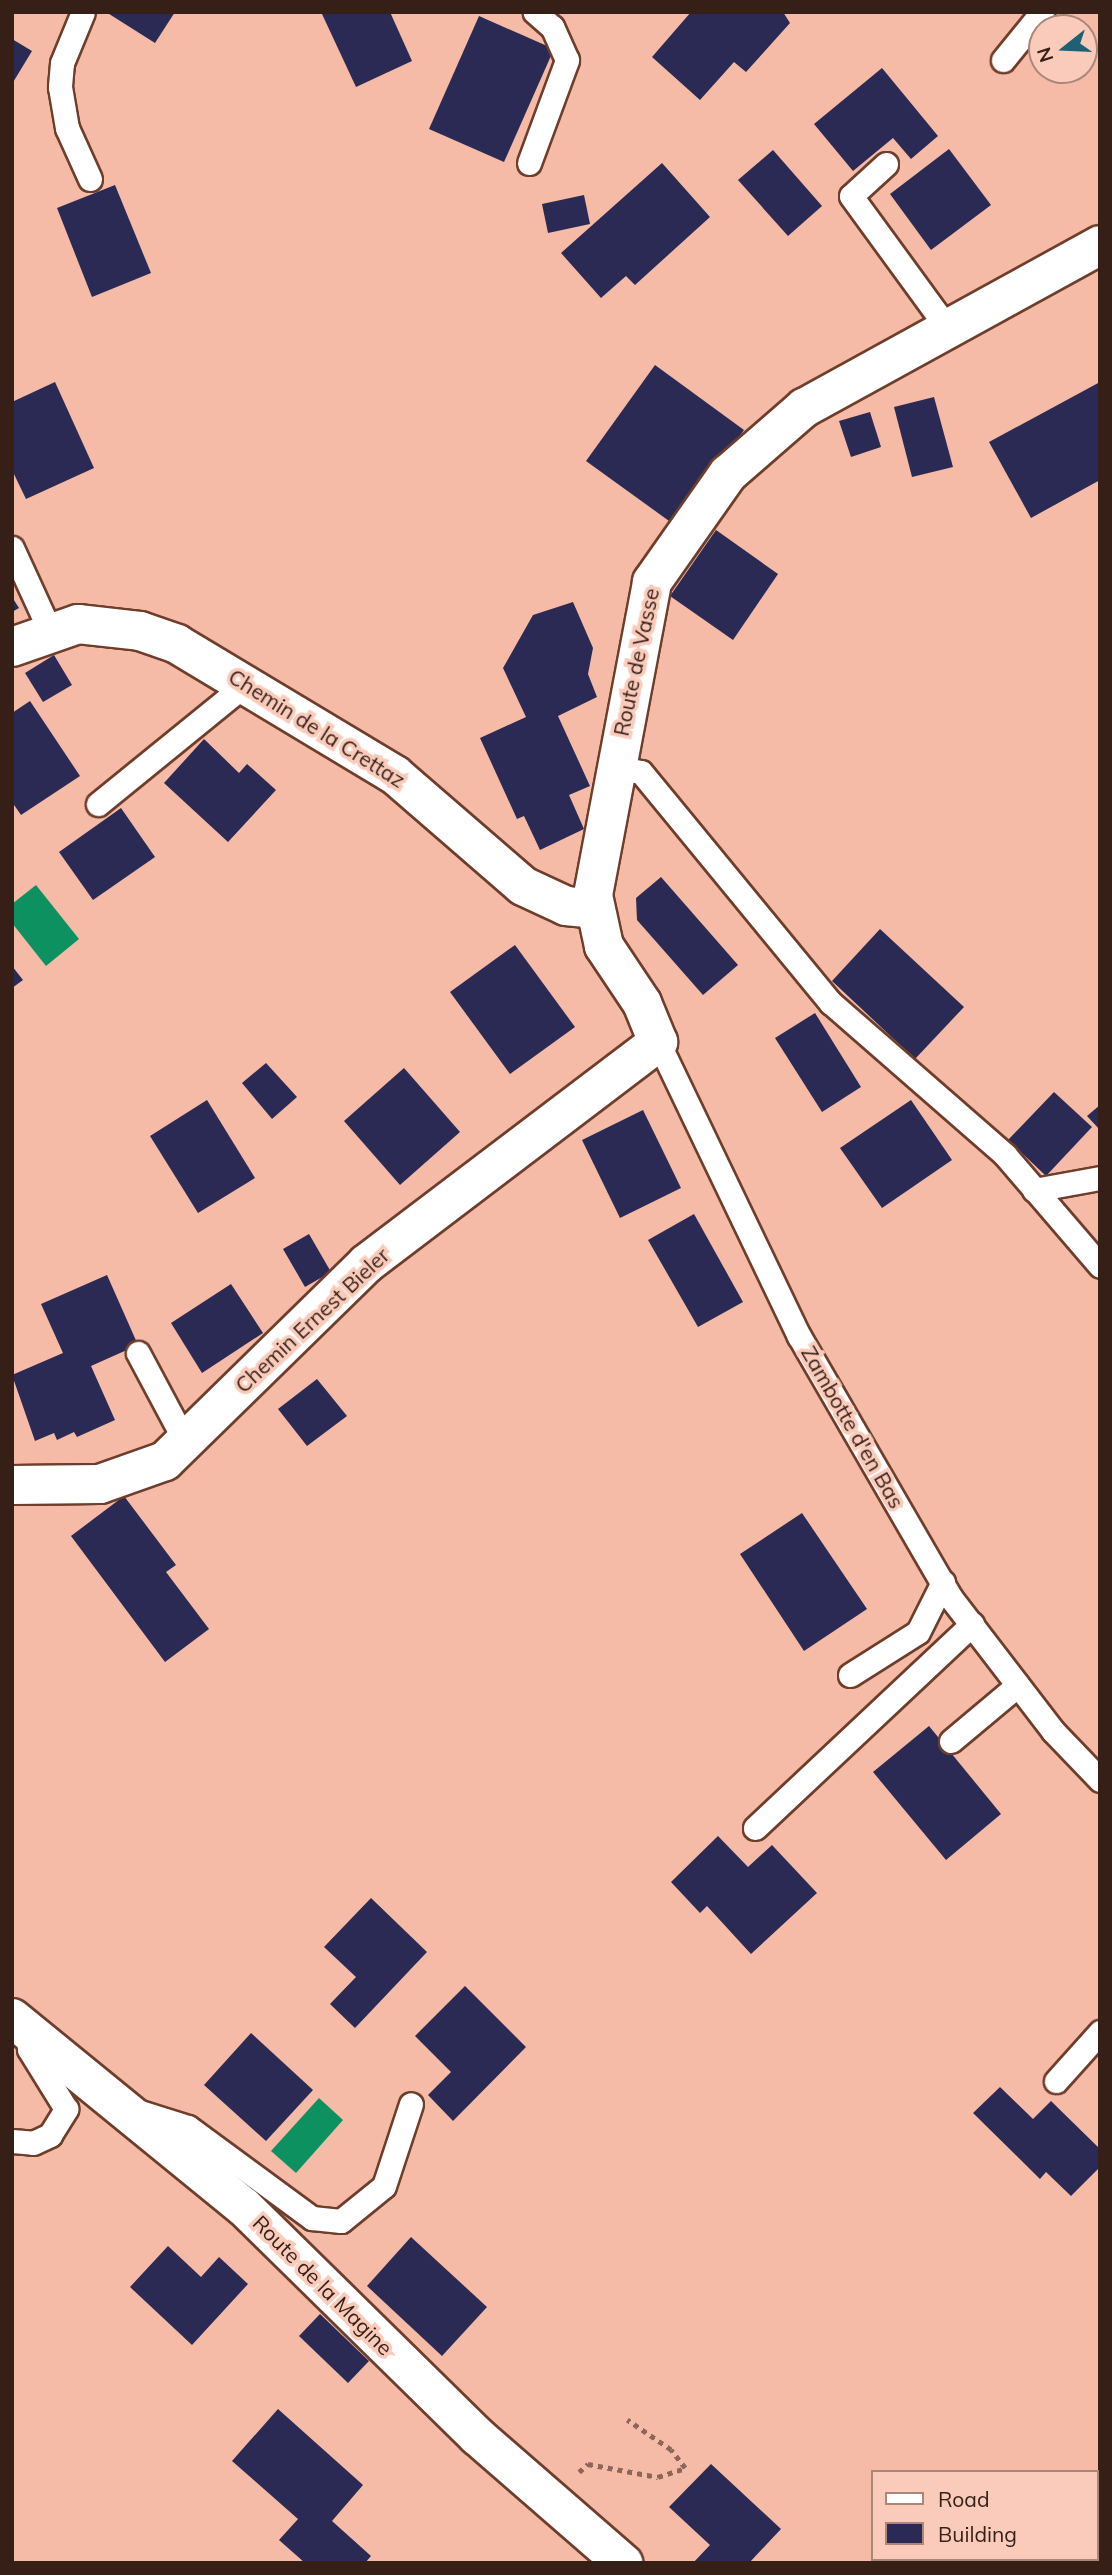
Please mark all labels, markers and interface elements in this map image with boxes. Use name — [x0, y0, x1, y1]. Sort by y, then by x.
north arrow — [1028, 14, 1098, 84]
text: N — [1031, 44, 1059, 65]
street label: Route de Vasse — [608, 586, 664, 738]
street label: Chemin de la Crettaz — [224, 664, 410, 792]
street label: Chemin Ernest Bieler — [230, 1242, 394, 1398]
street label: Zambotte d'en Bas — [796, 1342, 910, 1512]
street label: Route de la Magine — [248, 2210, 398, 2360]
legend — [870, 2470, 1098, 2561]
text: Road — [938, 2486, 989, 2512]
text: Building — [938, 2521, 1017, 2547]

